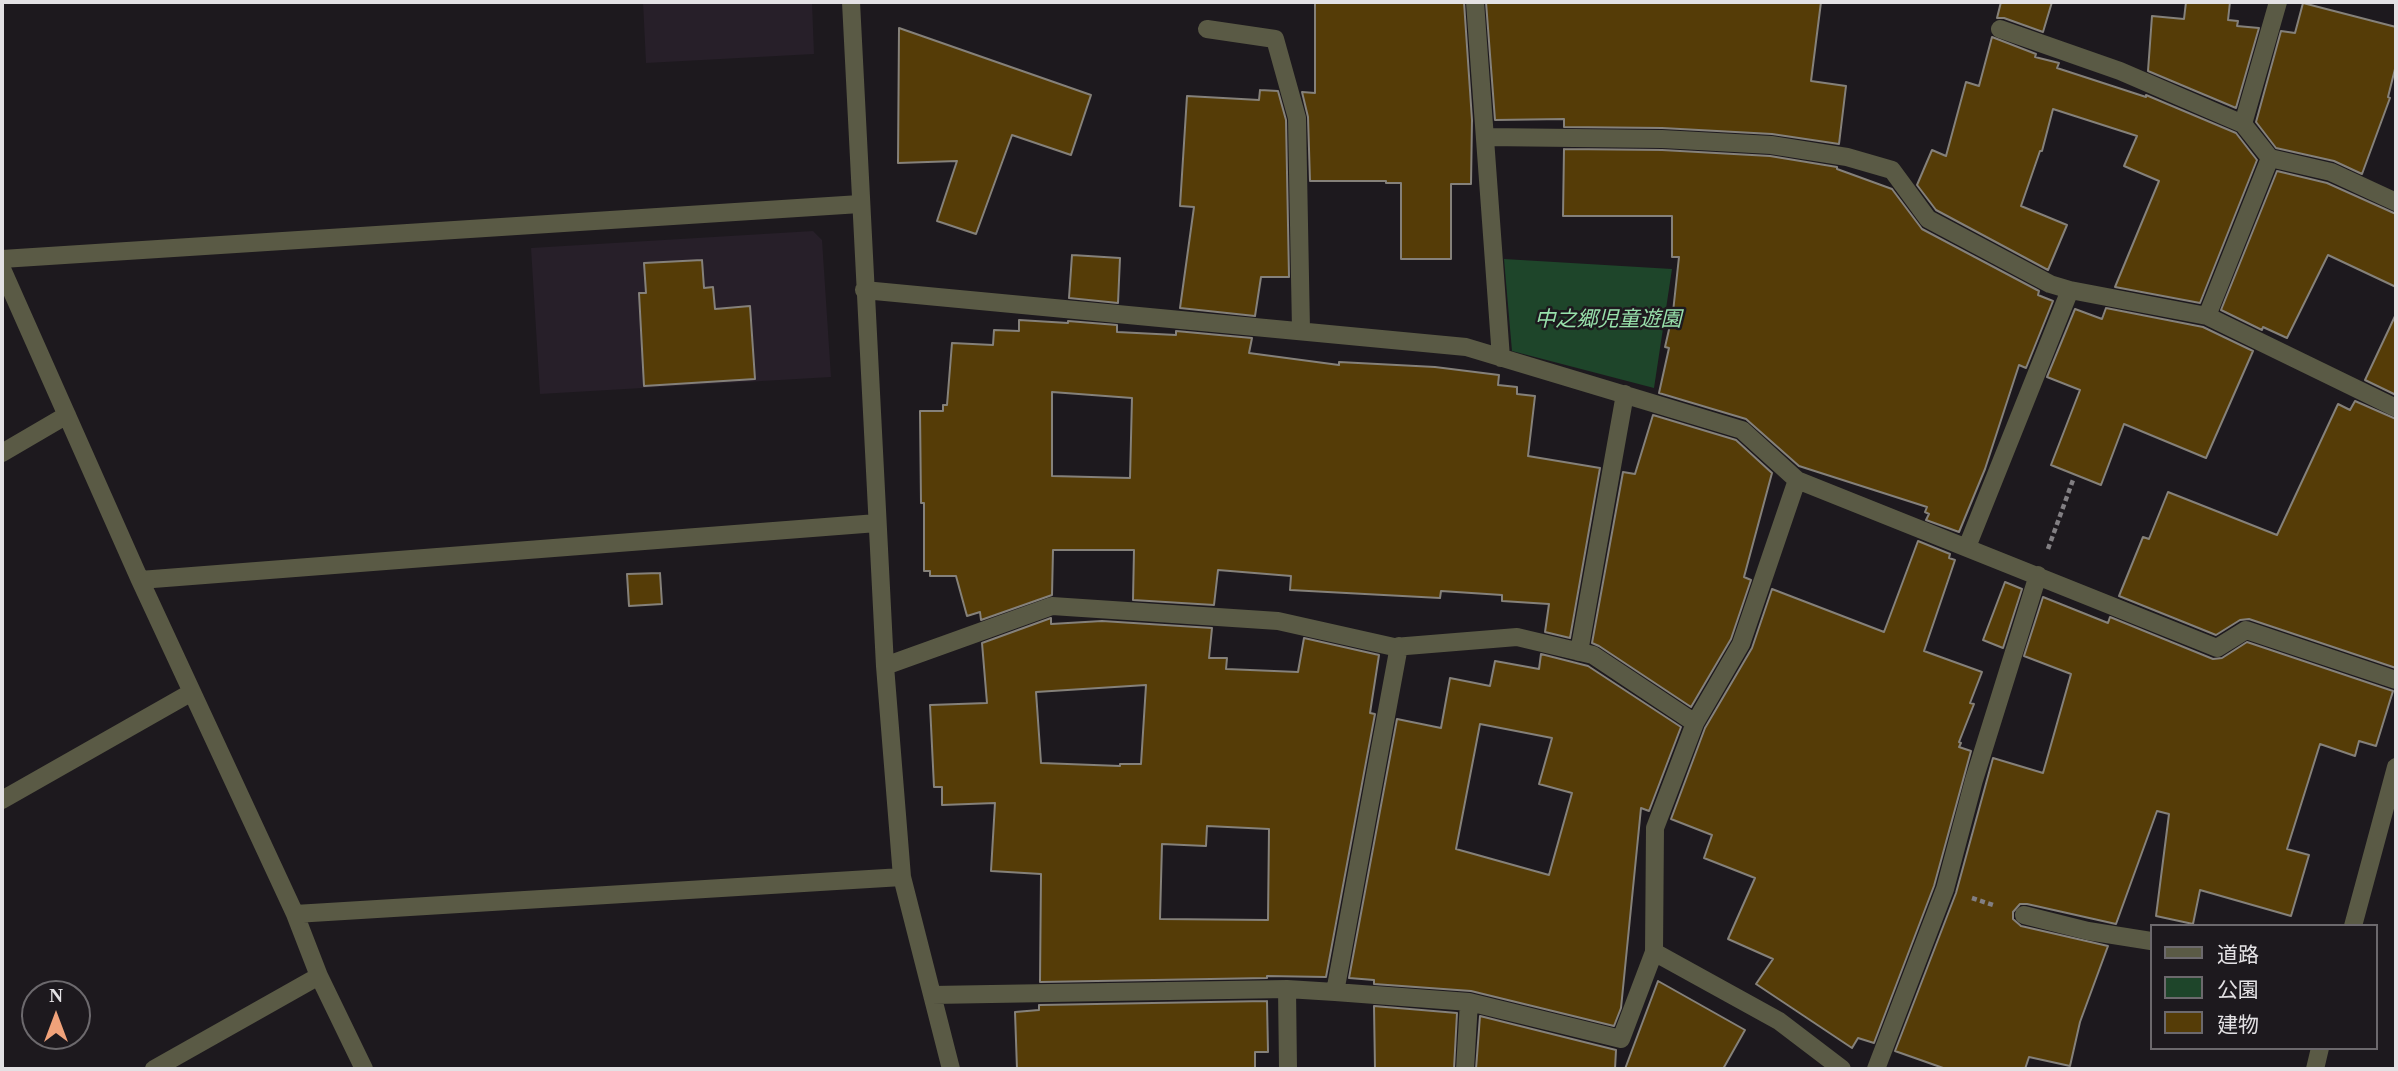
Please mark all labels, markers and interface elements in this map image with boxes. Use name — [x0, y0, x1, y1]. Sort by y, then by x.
park label: 中之郷児童遊園 — [1535, 307, 1681, 333]
legend — [2150, 924, 2377, 1050]
text: 道路 — [2217, 943, 2259, 967]
text: 公園 — [2217, 978, 2259, 1002]
north arrow — [21, 980, 91, 1050]
text: N — [49, 985, 63, 1006]
text: 建物 — [2217, 1013, 2259, 1037]

